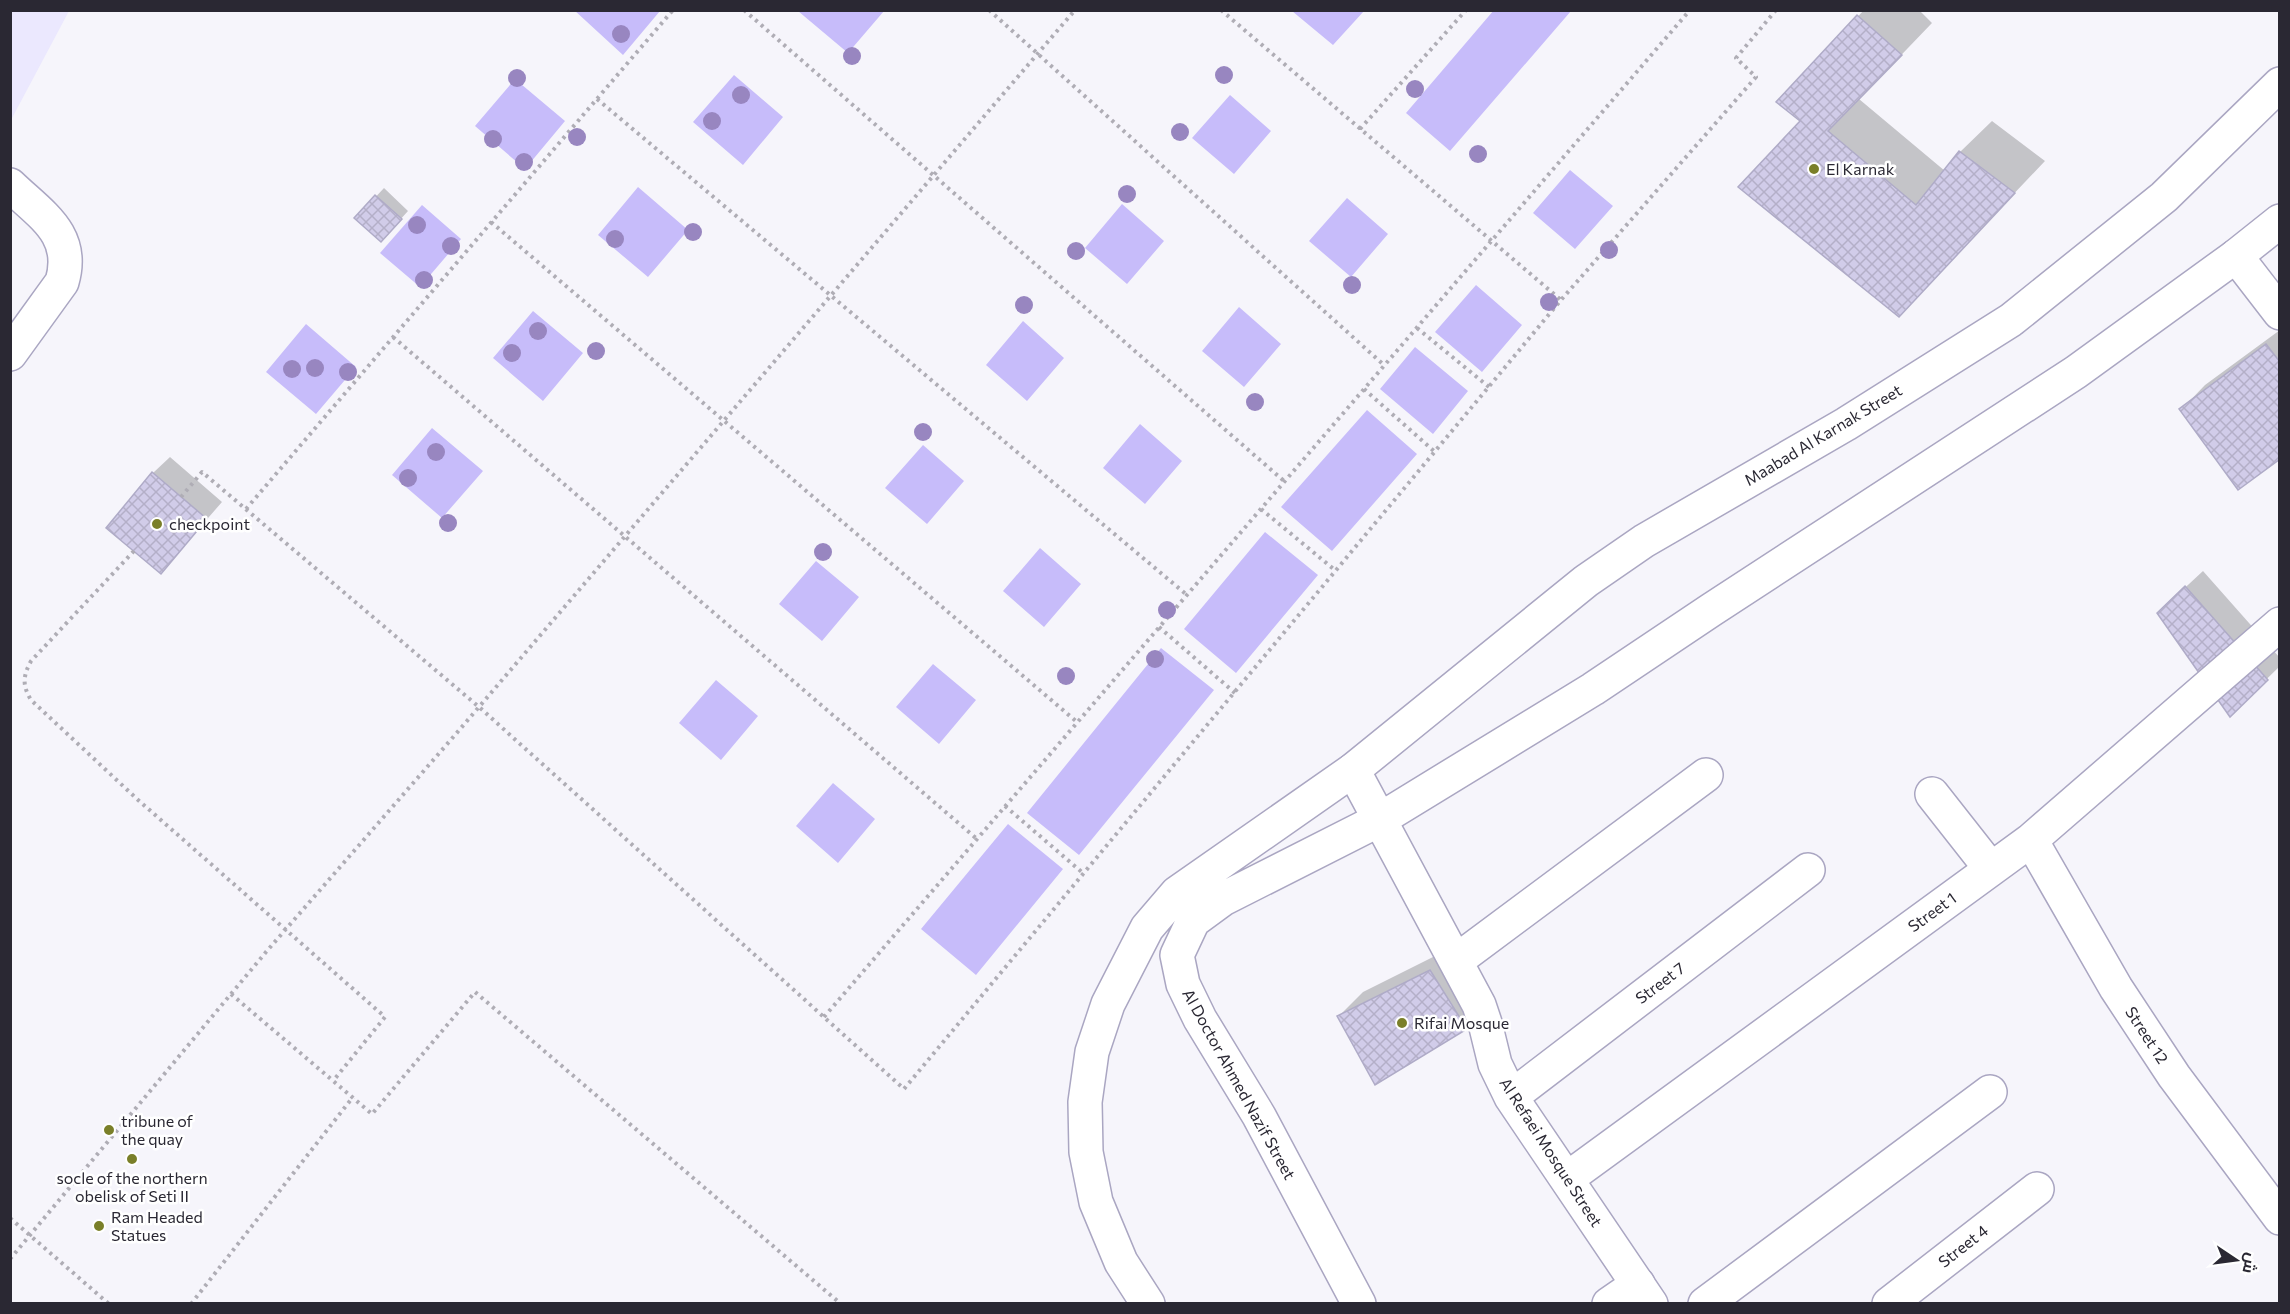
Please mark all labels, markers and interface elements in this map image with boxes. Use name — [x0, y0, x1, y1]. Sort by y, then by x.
place label: El Karnak — [1826, 159, 1895, 178]
marker: El Karnak — [1807, 162, 1821, 176]
street label: Maabad Al Karnak Street — [1741, 380, 1905, 489]
place label: checkpoint — [169, 514, 250, 533]
marker: checkpoint — [150, 517, 164, 531]
street label: Street 1 — [1904, 888, 1960, 935]
street label: Street 7 — [1631, 958, 1688, 1007]
street label: Al Doctor Ahmed Nazif Street — [1179, 985, 1300, 1183]
street label: Street 12 — [2122, 1003, 2173, 1067]
place label: Rifai Mosque — [1414, 1013, 1509, 1032]
marker: Rifai Mosque — [1395, 1016, 1409, 1030]
street label: Al Refaei Mosque Street — [1496, 1074, 1607, 1230]
place label: tribune of the quay — [121, 1111, 194, 1148]
marker: tribune of the quay — [102, 1123, 116, 1137]
marker: socle of the northern obelisk of Seti II — [125, 1152, 139, 1166]
place label: socle of the northern obelisk of Seti II — [56, 1168, 208, 1205]
place label: Ram Headed Statues — [111, 1207, 203, 1244]
marker: Ram Headed Statues — [92, 1219, 106, 1233]
street label: Street 4 — [1934, 1220, 1992, 1271]
north arrow — [2206, 1230, 2266, 1290]
text: ش — [2239, 1251, 2263, 1276]

